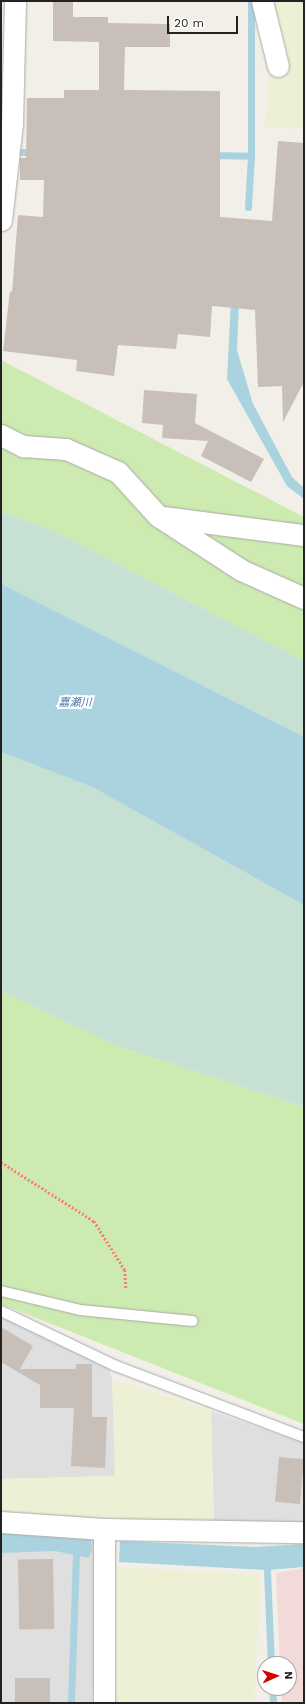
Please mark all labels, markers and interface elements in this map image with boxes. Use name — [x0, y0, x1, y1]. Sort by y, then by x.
scale bar — [169, 8, 240, 34]
text: 20 m — [174, 16, 204, 30]
water label: 嘉瀬川 — [59, 696, 91, 710]
north arrow — [257, 1656, 297, 1696]
text: N — [282, 1671, 295, 1680]

